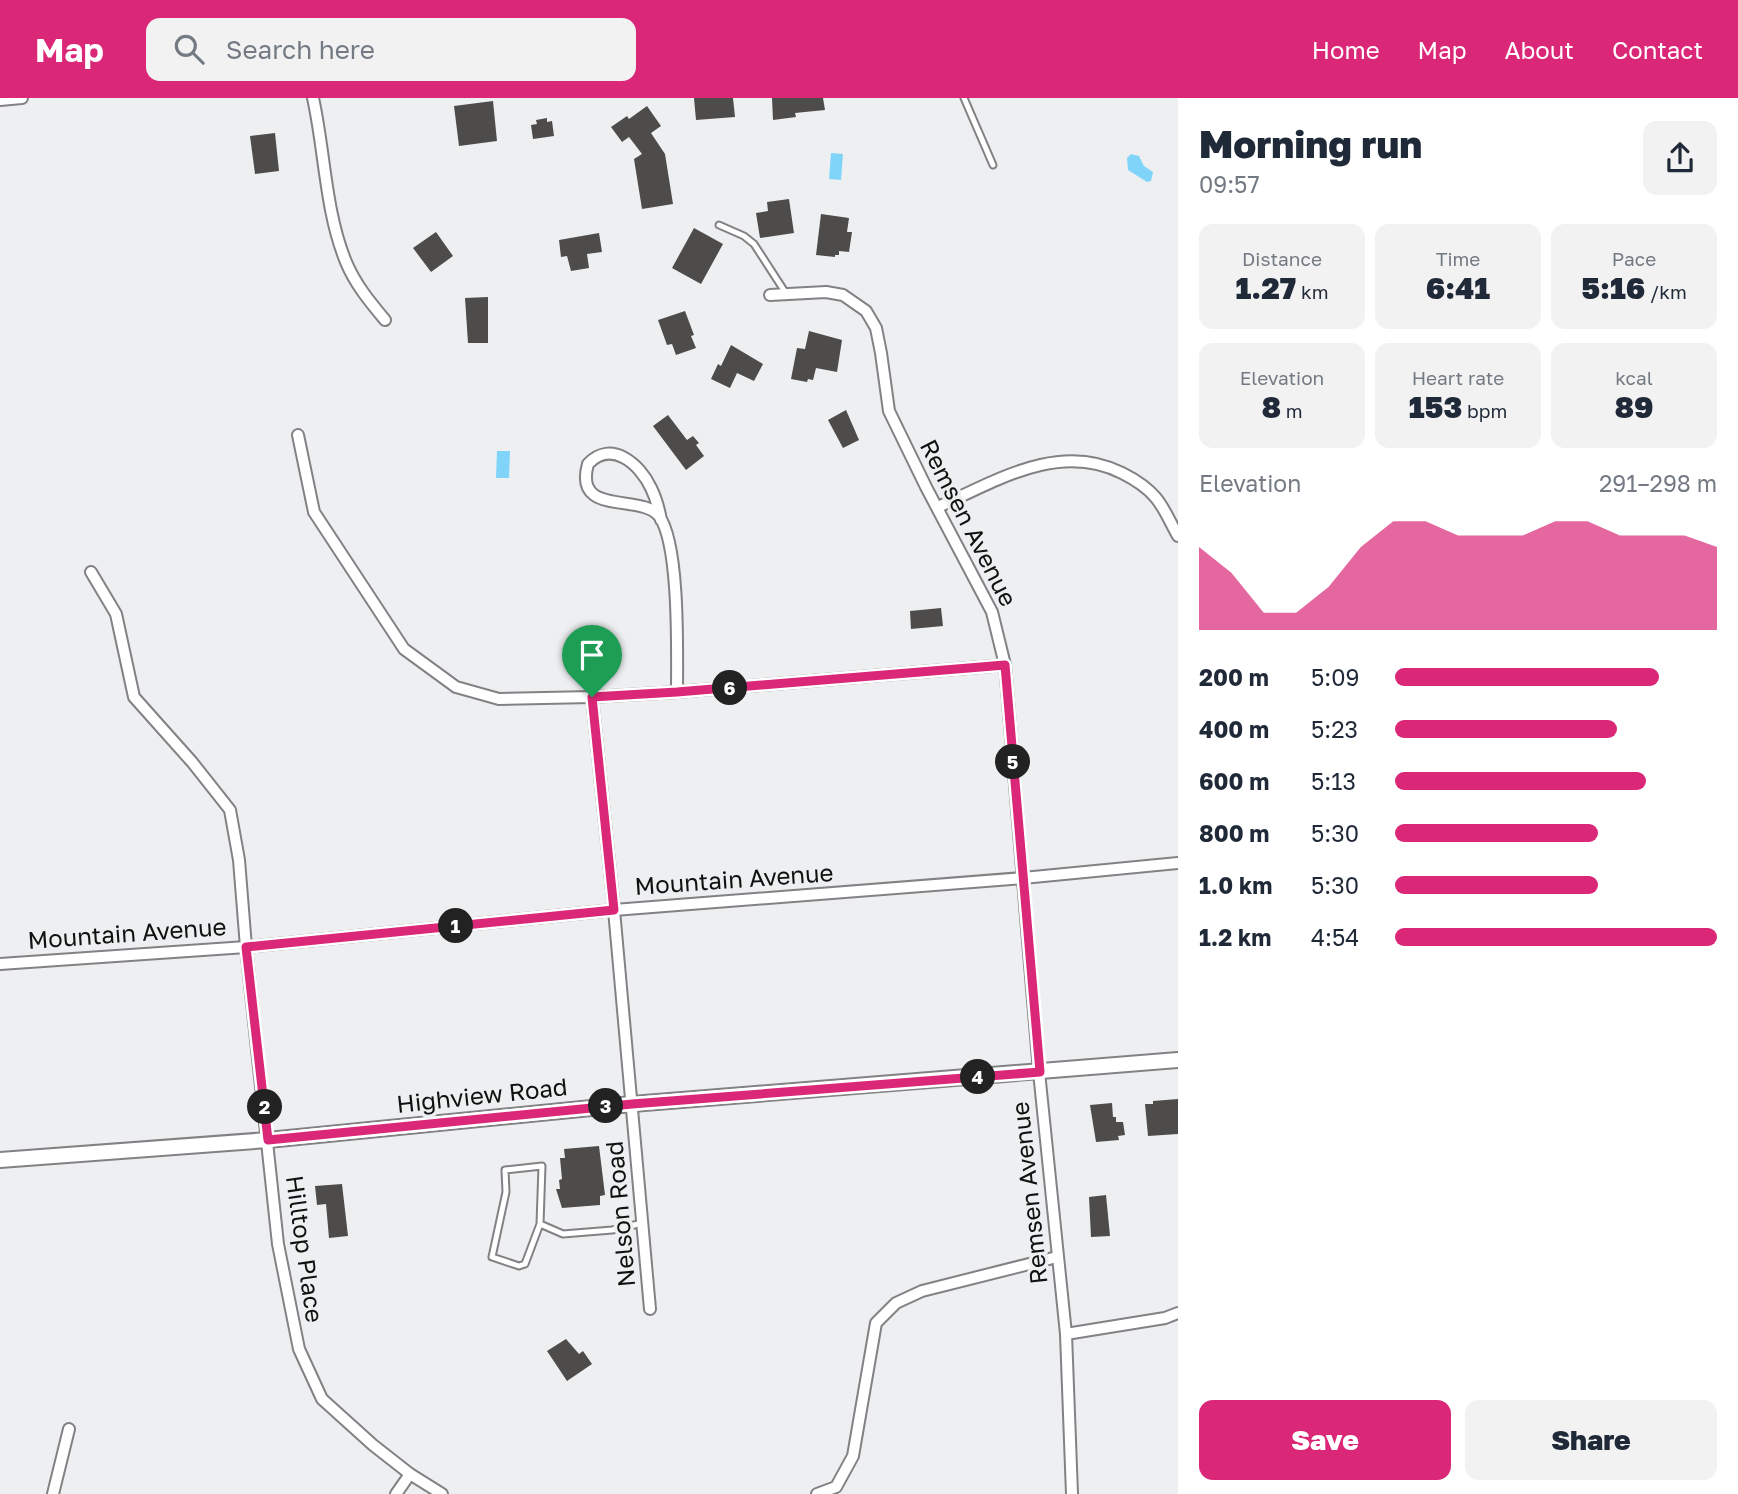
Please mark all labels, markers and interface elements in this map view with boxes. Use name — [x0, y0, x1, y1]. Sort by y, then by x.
search box — [146, 18, 636, 81]
text: Map — [35, 30, 104, 69]
icon: search — [170, 30, 208, 68]
text: Search here — [226, 34, 375, 65]
text: Home — [1312, 35, 1380, 64]
text: Map — [1418, 35, 1467, 64]
text: About — [1505, 35, 1574, 64]
text: Contact — [1612, 35, 1703, 64]
text: Morning run — [1199, 121, 1422, 166]
button: share — [1643, 121, 1717, 195]
text: 09:57 — [1199, 170, 1260, 198]
text: Distance — [1242, 247, 1322, 270]
text: Time — [1436, 247, 1480, 270]
text: Pace — [1612, 247, 1656, 270]
text: 1.27 — [1235, 270, 1296, 306]
text: 6:41 — [1426, 270, 1490, 306]
text: 5:16 — [1581, 270, 1645, 306]
text: km — [1296, 280, 1329, 303]
text: /km — [1645, 280, 1687, 303]
text: Elevation — [1240, 366, 1324, 389]
text: Heart rate — [1412, 366, 1504, 389]
text: kcal — [1615, 366, 1653, 389]
text: 8 — [1261, 389, 1281, 425]
text: 153 — [1409, 389, 1462, 425]
text: 89 — [1614, 389, 1654, 425]
text: m — [1281, 399, 1303, 422]
text: bpm — [1462, 399, 1507, 422]
street label: Remsen Avenue — [915, 434, 1024, 611]
text: Elevation — [1199, 469, 1301, 497]
text: 291–298 m — [1599, 469, 1717, 497]
pin — [562, 625, 622, 697]
icon: arrive — [573, 636, 611, 674]
text: 200 m — [1199, 663, 1269, 691]
text: 5:09 — [1311, 663, 1359, 691]
pin: 6 — [712, 670, 748, 706]
text: 6 — [723, 676, 736, 699]
text: 400 m — [1199, 715, 1269, 743]
text: 5:23 — [1311, 715, 1358, 743]
pin: 5 — [996, 744, 1030, 780]
text: 5 — [1007, 750, 1018, 773]
text: 600 m — [1199, 767, 1269, 795]
text: 5:13 — [1311, 767, 1356, 795]
text: 800 m — [1199, 819, 1270, 847]
text: 5:30 — [1311, 819, 1359, 847]
street label: Mountain Avenue — [634, 857, 834, 900]
text: 1.0 km — [1199, 871, 1272, 899]
text: 5:30 — [1311, 871, 1359, 899]
pin: 1 — [438, 908, 474, 944]
street label: Mountain Avenue — [27, 911, 227, 954]
text: 1 — [451, 914, 460, 937]
text: 1.2 km — [1199, 923, 1271, 951]
text: 4:54 — [1311, 923, 1359, 951]
pin: 4 — [960, 1060, 996, 1094]
text: 4 — [972, 1065, 983, 1088]
street label: Highview Road — [395, 1071, 569, 1118]
pin: 3 — [588, 1088, 624, 1124]
pin: 2 — [247, 1090, 282, 1124]
text: 3 — [600, 1094, 611, 1117]
text: 2 — [259, 1095, 270, 1118]
street label: Remsen Avenue — [1005, 1100, 1053, 1286]
street label: Nelson Road — [599, 1140, 640, 1288]
street label: Hilltop Place — [281, 1173, 330, 1324]
button: Save — [1199, 1400, 1451, 1480]
button: Share — [1465, 1400, 1717, 1480]

